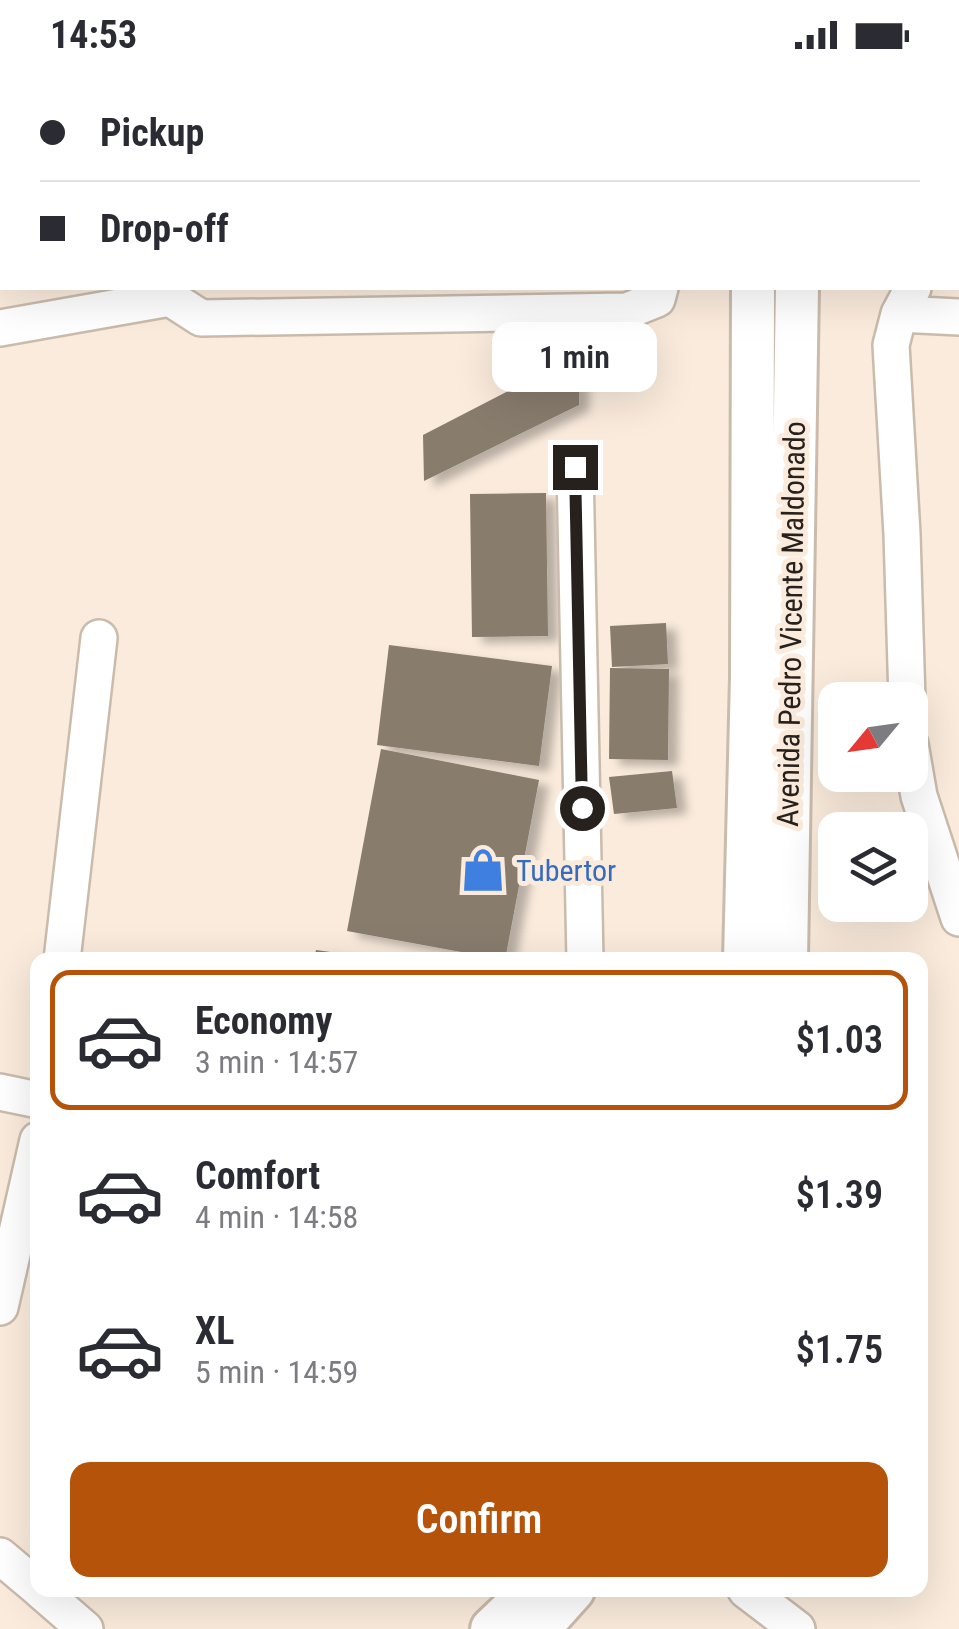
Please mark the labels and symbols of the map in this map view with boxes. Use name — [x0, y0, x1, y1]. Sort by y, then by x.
callout: 1 min — [492, 322, 658, 392]
street label: Avenida Pedro Vicente Maldonado — [770, 421, 812, 827]
route end — [553, 445, 598, 490]
north arrow — [818, 682, 928, 792]
route start — [560, 786, 605, 831]
shop icon: Tubertor — [459, 846, 507, 894]
place label: Tubertor — [516, 853, 616, 888]

